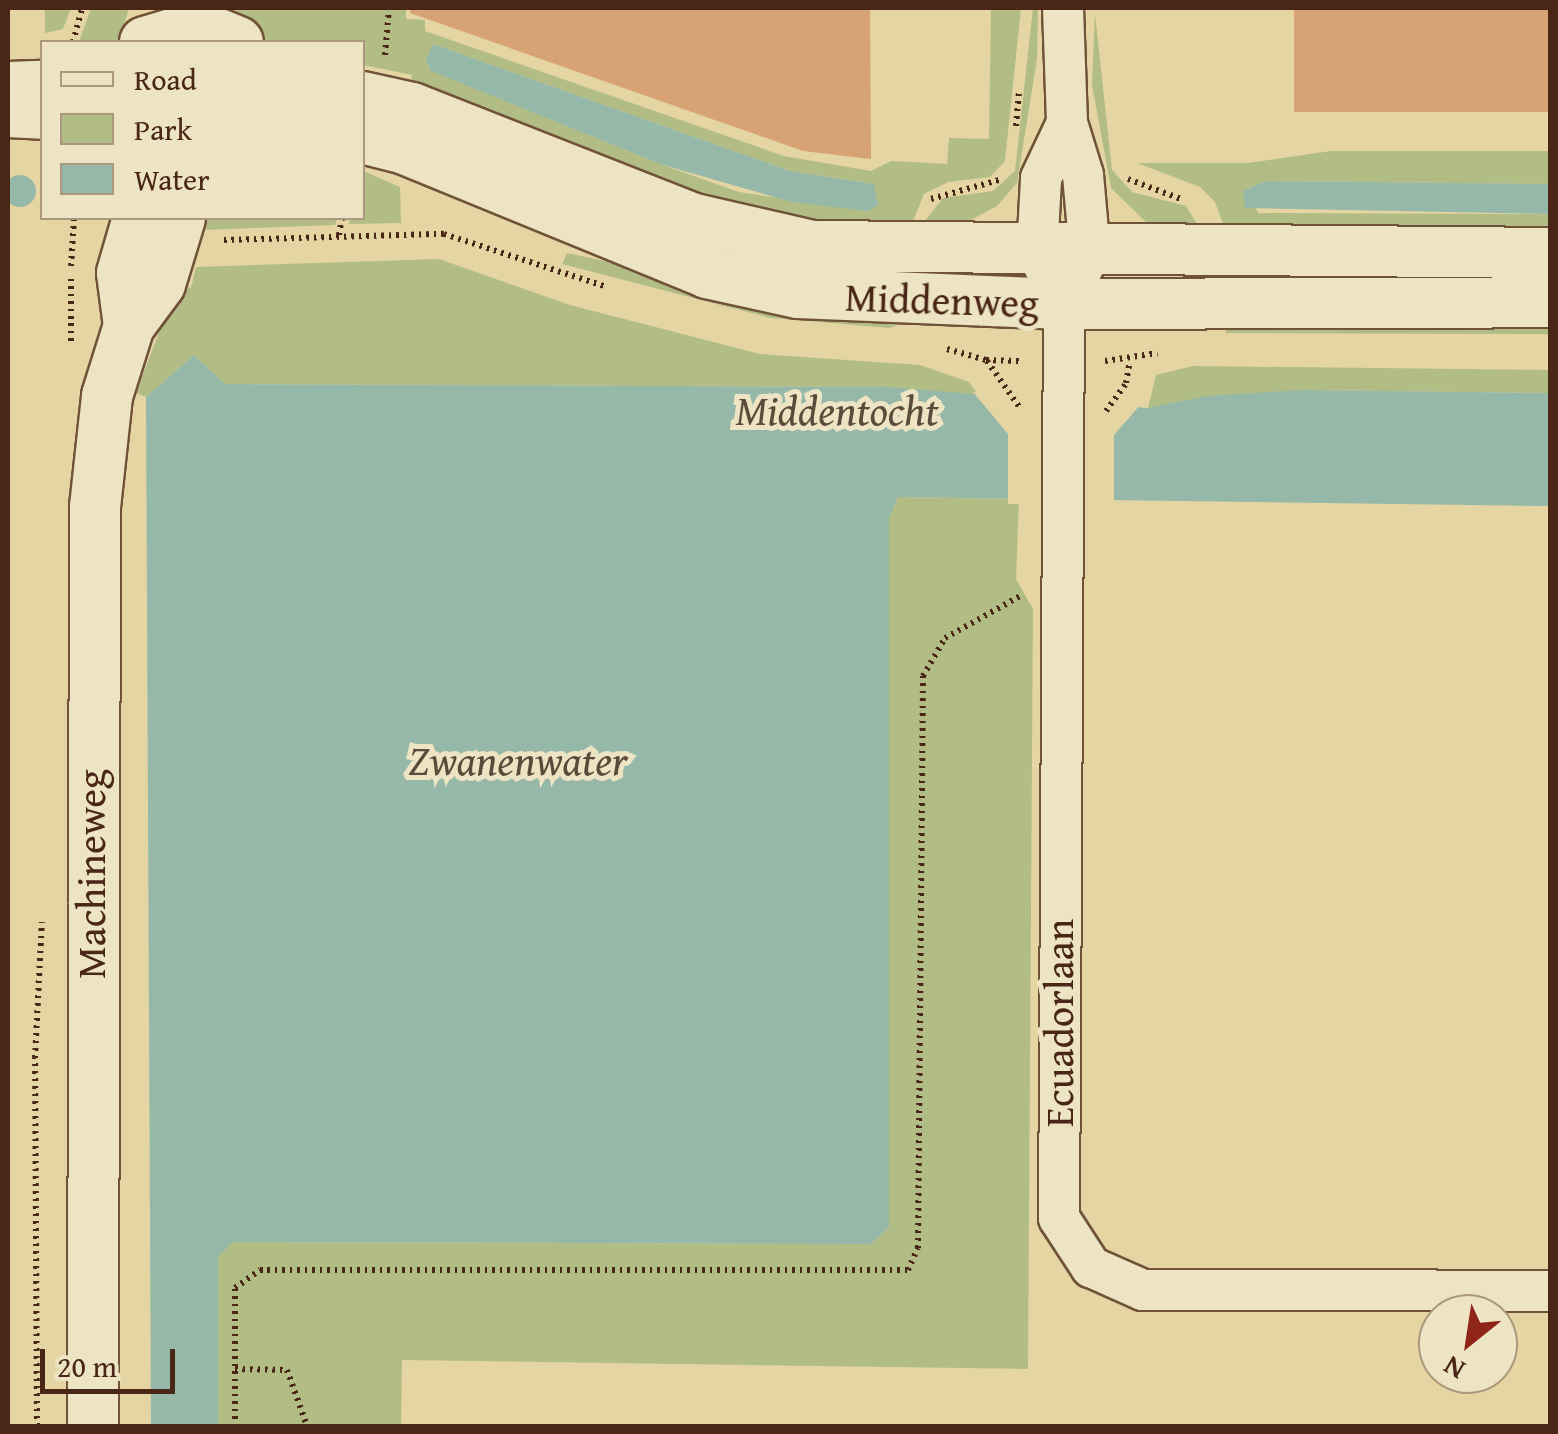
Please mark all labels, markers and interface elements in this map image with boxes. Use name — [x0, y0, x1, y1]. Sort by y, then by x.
legend — [40, 40, 365, 220]
text: Road — [134, 57, 197, 101]
text: Park — [134, 107, 192, 151]
text: Water — [134, 157, 210, 201]
street label: Middenweg — [844, 273, 1040, 327]
water label: Middentocht — [735, 385, 939, 435]
water label: Zwanenwater — [408, 735, 628, 785]
street label: Machineweg — [67, 769, 115, 979]
street label: Ecuadorlaan — [1035, 919, 1083, 1127]
north arrow — [1418, 1294, 1518, 1394]
scale bar — [45, 1329, 180, 1391]
text: 20 m — [57, 1344, 117, 1388]
text: N — [1435, 1346, 1472, 1391]

